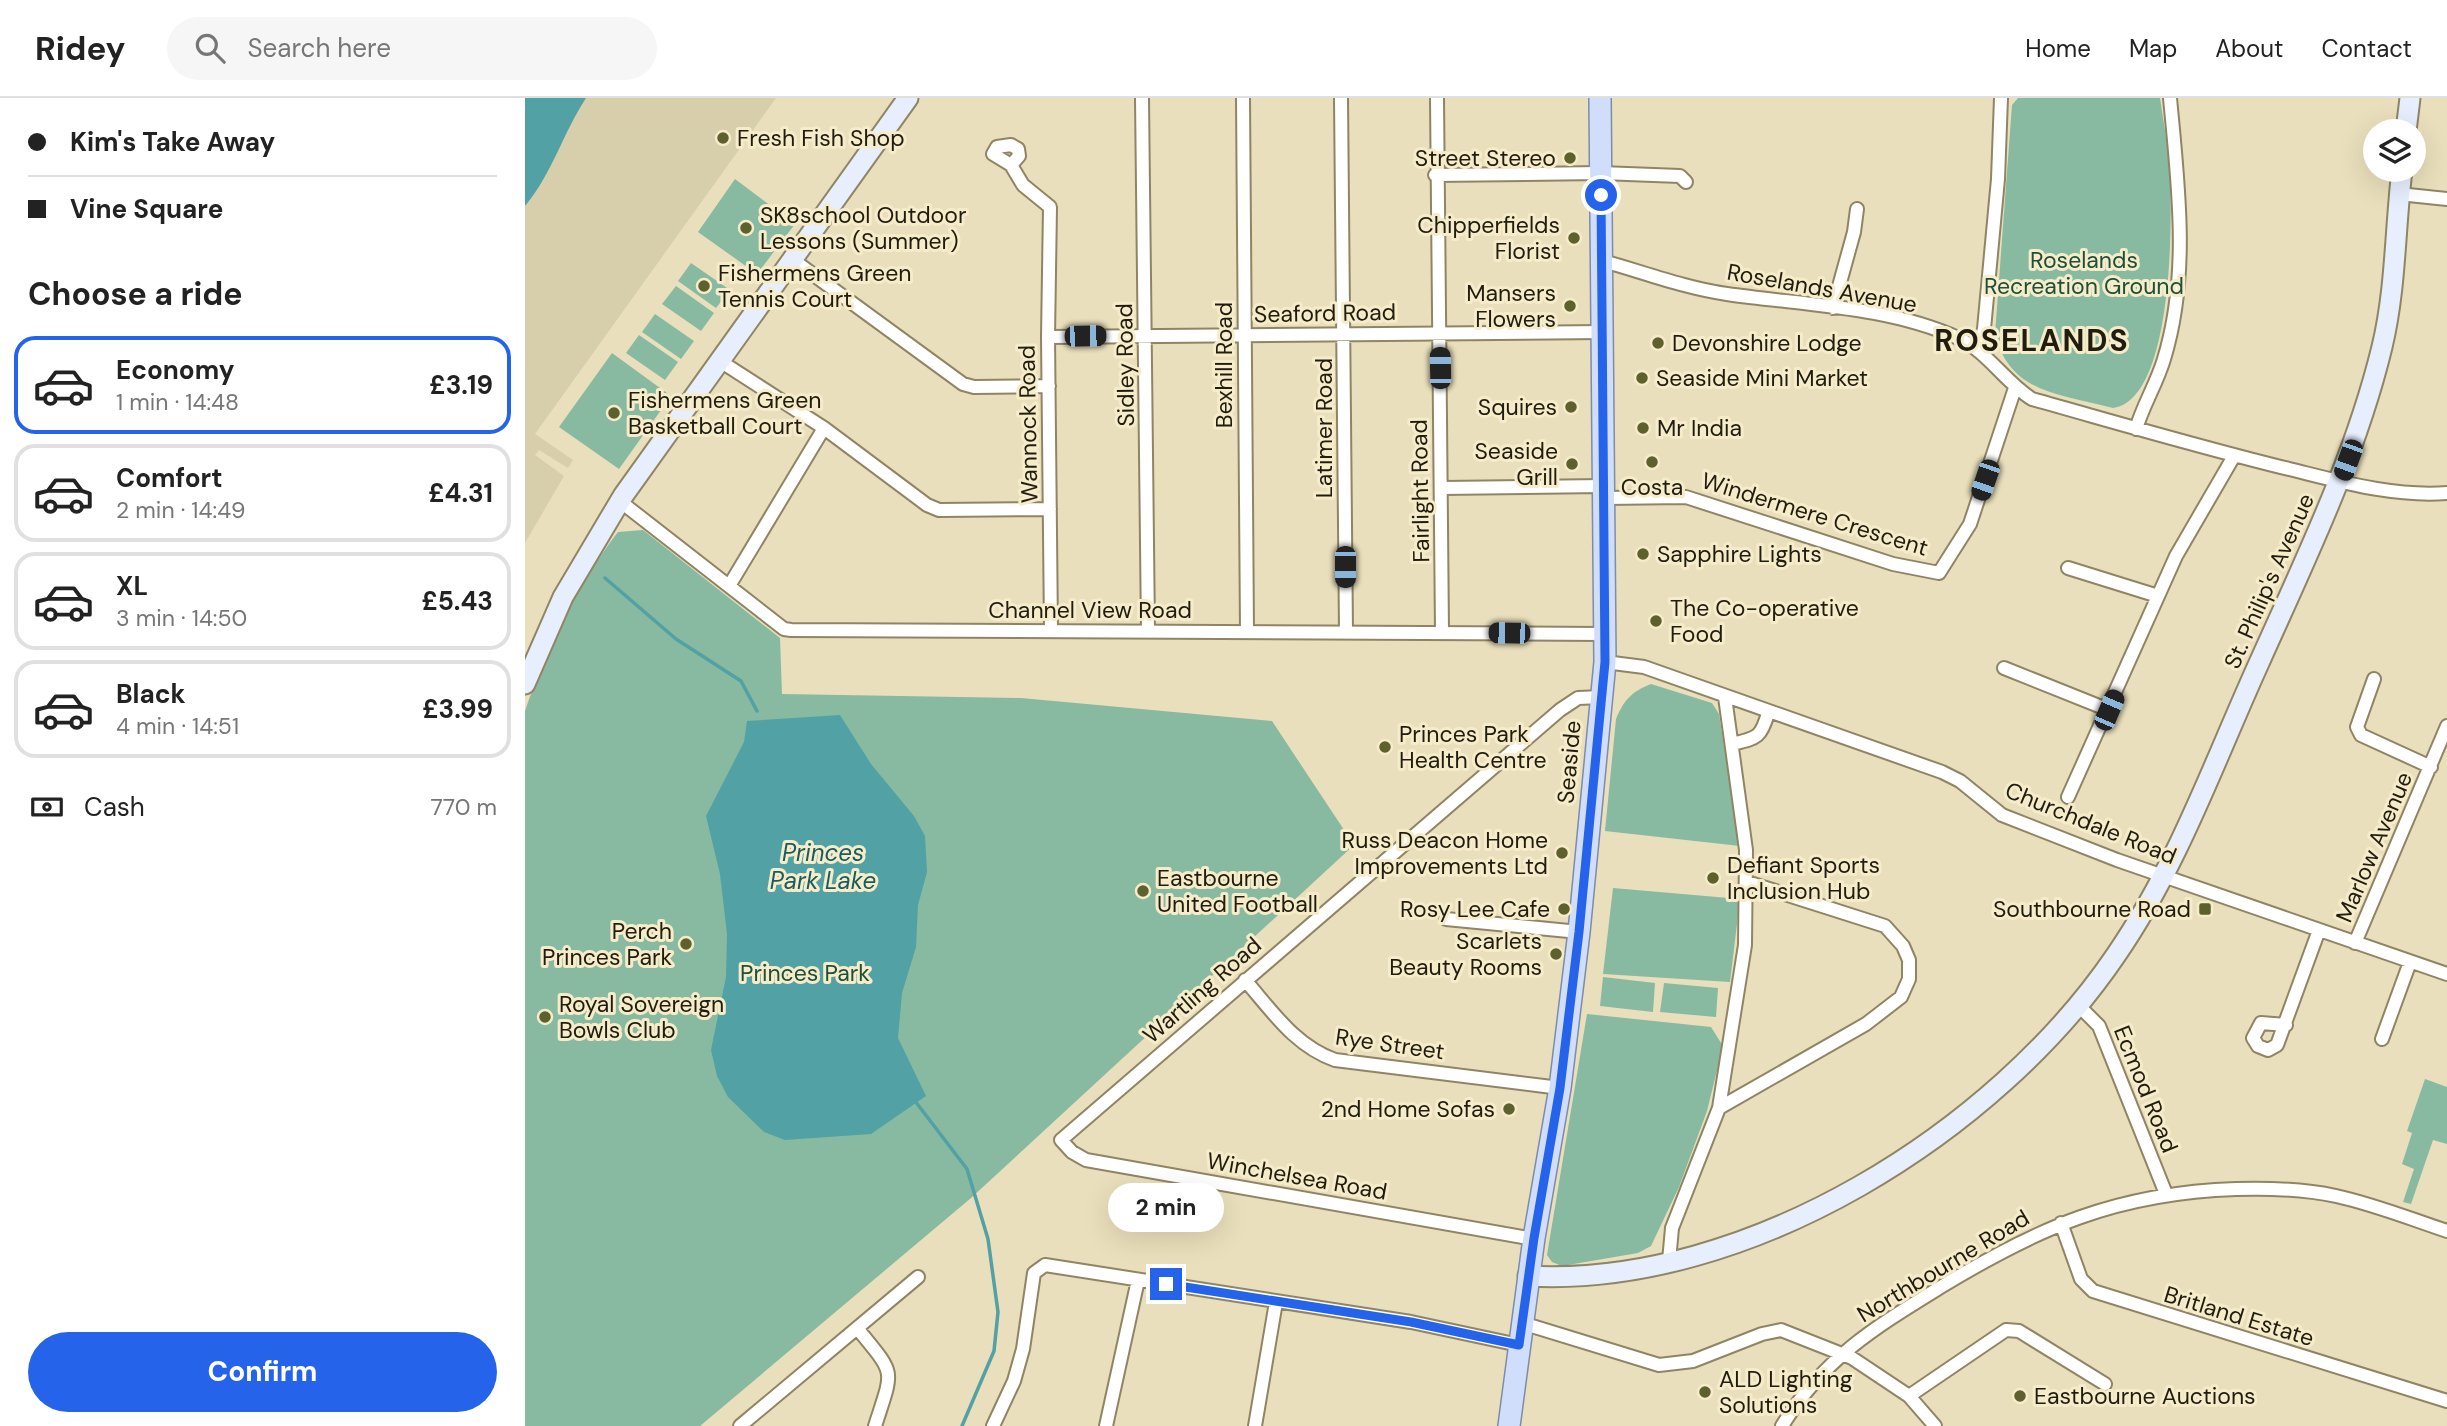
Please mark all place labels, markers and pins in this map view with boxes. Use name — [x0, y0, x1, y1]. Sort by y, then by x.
place label: Fresh Fish Shop — [737, 123, 905, 153]
marker: Fresh Fish Shop — [715, 130, 731, 146]
place label: Street Stereo — [1415, 143, 1556, 173]
marker: Street Stereo — [1562, 150, 1578, 166]
place label: SK8school Outdoor Lessons (Summer) — [760, 200, 966, 256]
place label: Chipperfields Florist — [1417, 210, 1560, 266]
marker: SK8school Outdoor Lessons (Summer) — [738, 220, 754, 236]
marker: Chipperfields Florist — [1566, 230, 1582, 246]
place label: Fishermens Green Tennis Court — [718, 258, 911, 314]
marker: Fishermens Green Tennis Court — [696, 278, 712, 294]
place label: Mansers Flowers — [1466, 278, 1556, 334]
marker: Mansers Flowers — [1562, 298, 1578, 314]
place label: Devonshire Lodge — [1672, 328, 1862, 358]
marker: Devonshire Lodge — [1650, 335, 1666, 351]
place label: Seaside Mini Market — [1656, 363, 1868, 393]
marker: Seaside Mini Market — [1634, 370, 1650, 386]
place label: Fishermens Green Basketball Court — [628, 385, 821, 441]
place label: Squires — [1478, 392, 1557, 422]
marker: Squires — [1563, 399, 1579, 415]
marker: Fishermens Green Basketball Court — [606, 405, 622, 421]
place label: Mr India — [1657, 413, 1742, 443]
marker: Mr India — [1635, 420, 1651, 436]
place label: Seaside Grill — [1475, 436, 1558, 492]
marker: Costa — [1644, 454, 1660, 470]
marker: Seaside Grill — [1564, 456, 1580, 472]
place label: Costa — [1621, 472, 1683, 502]
place label: Sapphire Lights — [1657, 539, 1822, 569]
marker: Sapphire Lights — [1635, 546, 1651, 562]
place label: The Co-operative Food — [1670, 593, 1859, 649]
marker: The Co-operative Food — [1648, 613, 1664, 629]
place label: Princes Park Health Centre — [1399, 719, 1547, 775]
marker: Princes Park Health Centre — [1377, 739, 1393, 755]
place label: Russ Deacon Home Improvements Ltd — [1342, 825, 1548, 881]
marker: Russ Deacon Home Improvements Ltd — [1554, 845, 1570, 861]
place label: Defiant Sports Inclusion Hub — [1727, 850, 1880, 906]
place label: Eastbourne United Football — [1157, 863, 1318, 919]
marker: Defiant Sports Inclusion Hub — [1705, 870, 1721, 886]
marker: Eastbourne United Football — [1135, 883, 1151, 899]
place label: Rosy Lee Cafe — [1400, 894, 1550, 924]
place label: Southbourne Road — [1993, 894, 2191, 924]
marker: Rosy Lee Cafe — [1556, 901, 1572, 917]
marker: Southbourne Road — [2197, 901, 2213, 917]
place label: Perch Princes Park — [542, 916, 672, 972]
place label: Scarlets Beauty Rooms — [1389, 926, 1542, 982]
marker: Perch Princes Park — [678, 936, 694, 952]
marker: Scarlets Beauty Rooms — [1548, 946, 1564, 962]
place label: Royal Sovereign Bowls Club — [559, 989, 724, 1045]
marker: Royal Sovereign Bowls Club — [537, 1009, 553, 1025]
place label: 2nd Home Sofas — [1321, 1094, 1495, 1124]
marker: 2nd Home Sofas — [1501, 1101, 1517, 1117]
place label: ALD Lighting Solutions — [1719, 1364, 1853, 1420]
place label: Eastbourne Auctions — [2034, 1381, 2256, 1411]
marker: ALD Lighting Solutions — [1697, 1384, 1713, 1400]
marker: Eastbourne Auctions — [2012, 1388, 2028, 1404]

